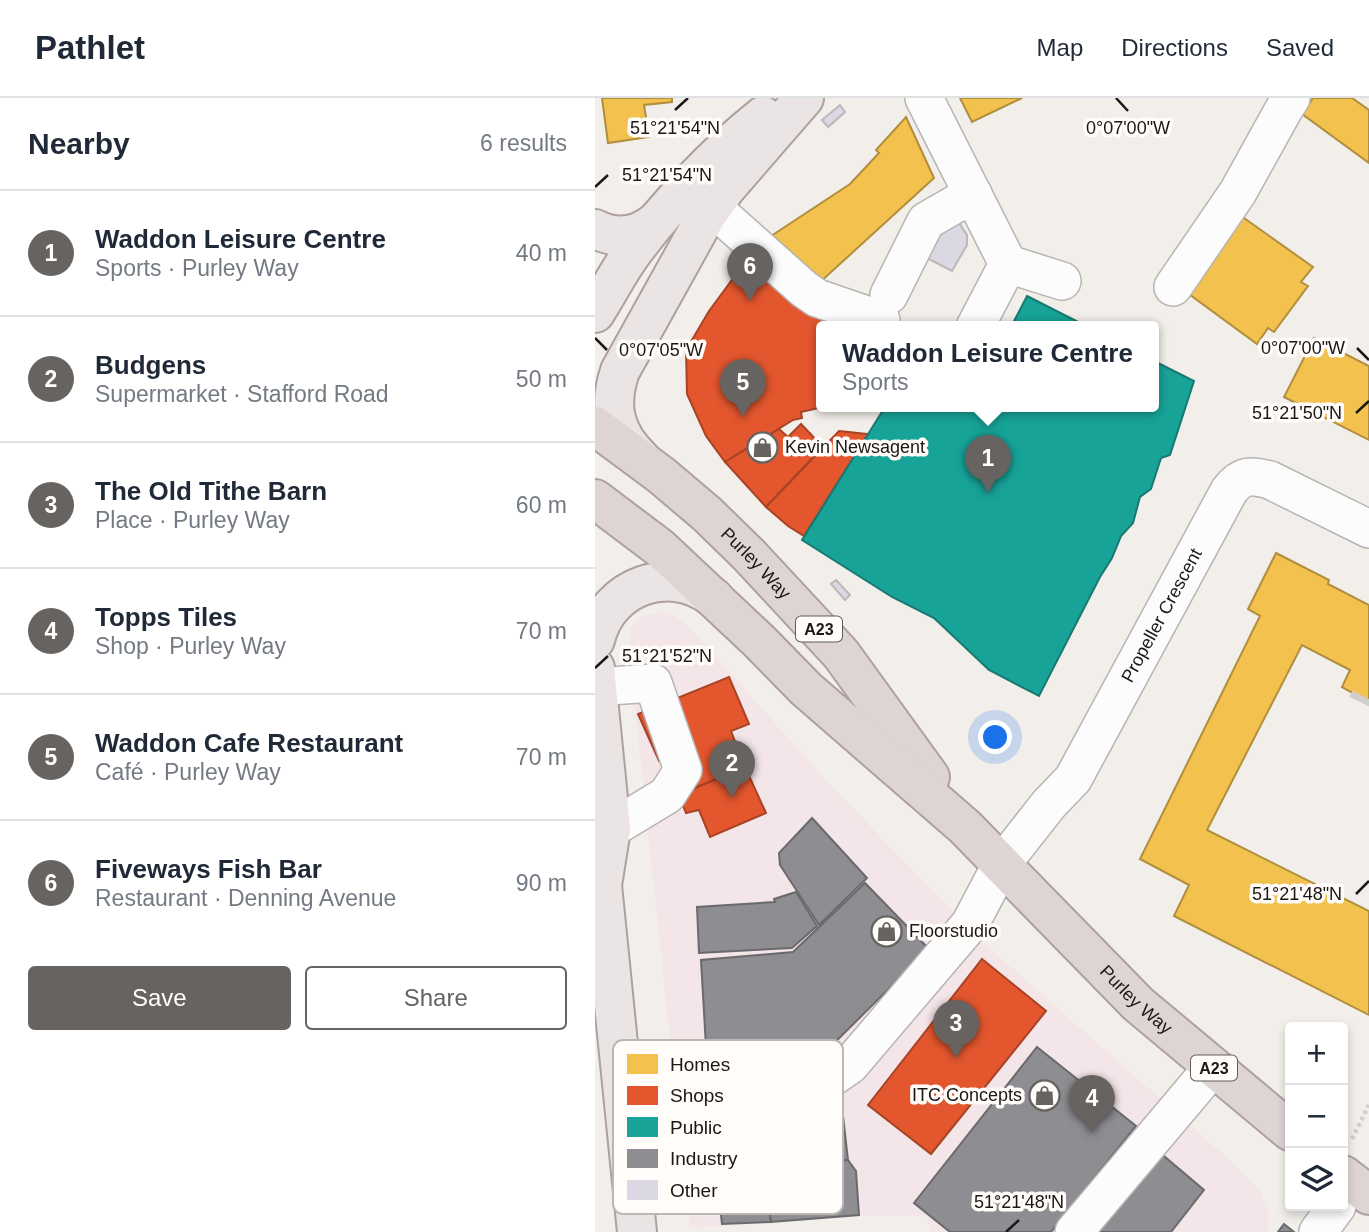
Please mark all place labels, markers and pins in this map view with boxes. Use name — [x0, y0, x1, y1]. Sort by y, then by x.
pin: 6 — [727, 243, 773, 301]
pin: 5 — [720, 359, 766, 417]
shop icon: Kevin Newsagent — [745, 430, 779, 464]
pin: 1 — [965, 435, 1011, 493]
place label: Kevin Newsagent — [785, 437, 925, 457]
pin: 2 — [709, 740, 755, 798]
shop icon: Floorstudio — [869, 914, 903, 948]
place label: Floorstudio — [909, 921, 998, 941]
pin: 3 — [933, 1000, 979, 1058]
pin: 4 — [1069, 1075, 1115, 1133]
shop icon: ITC Concepts — [1028, 1078, 1062, 1112]
place label: ITC Concepts — [912, 1085, 1022, 1105]

